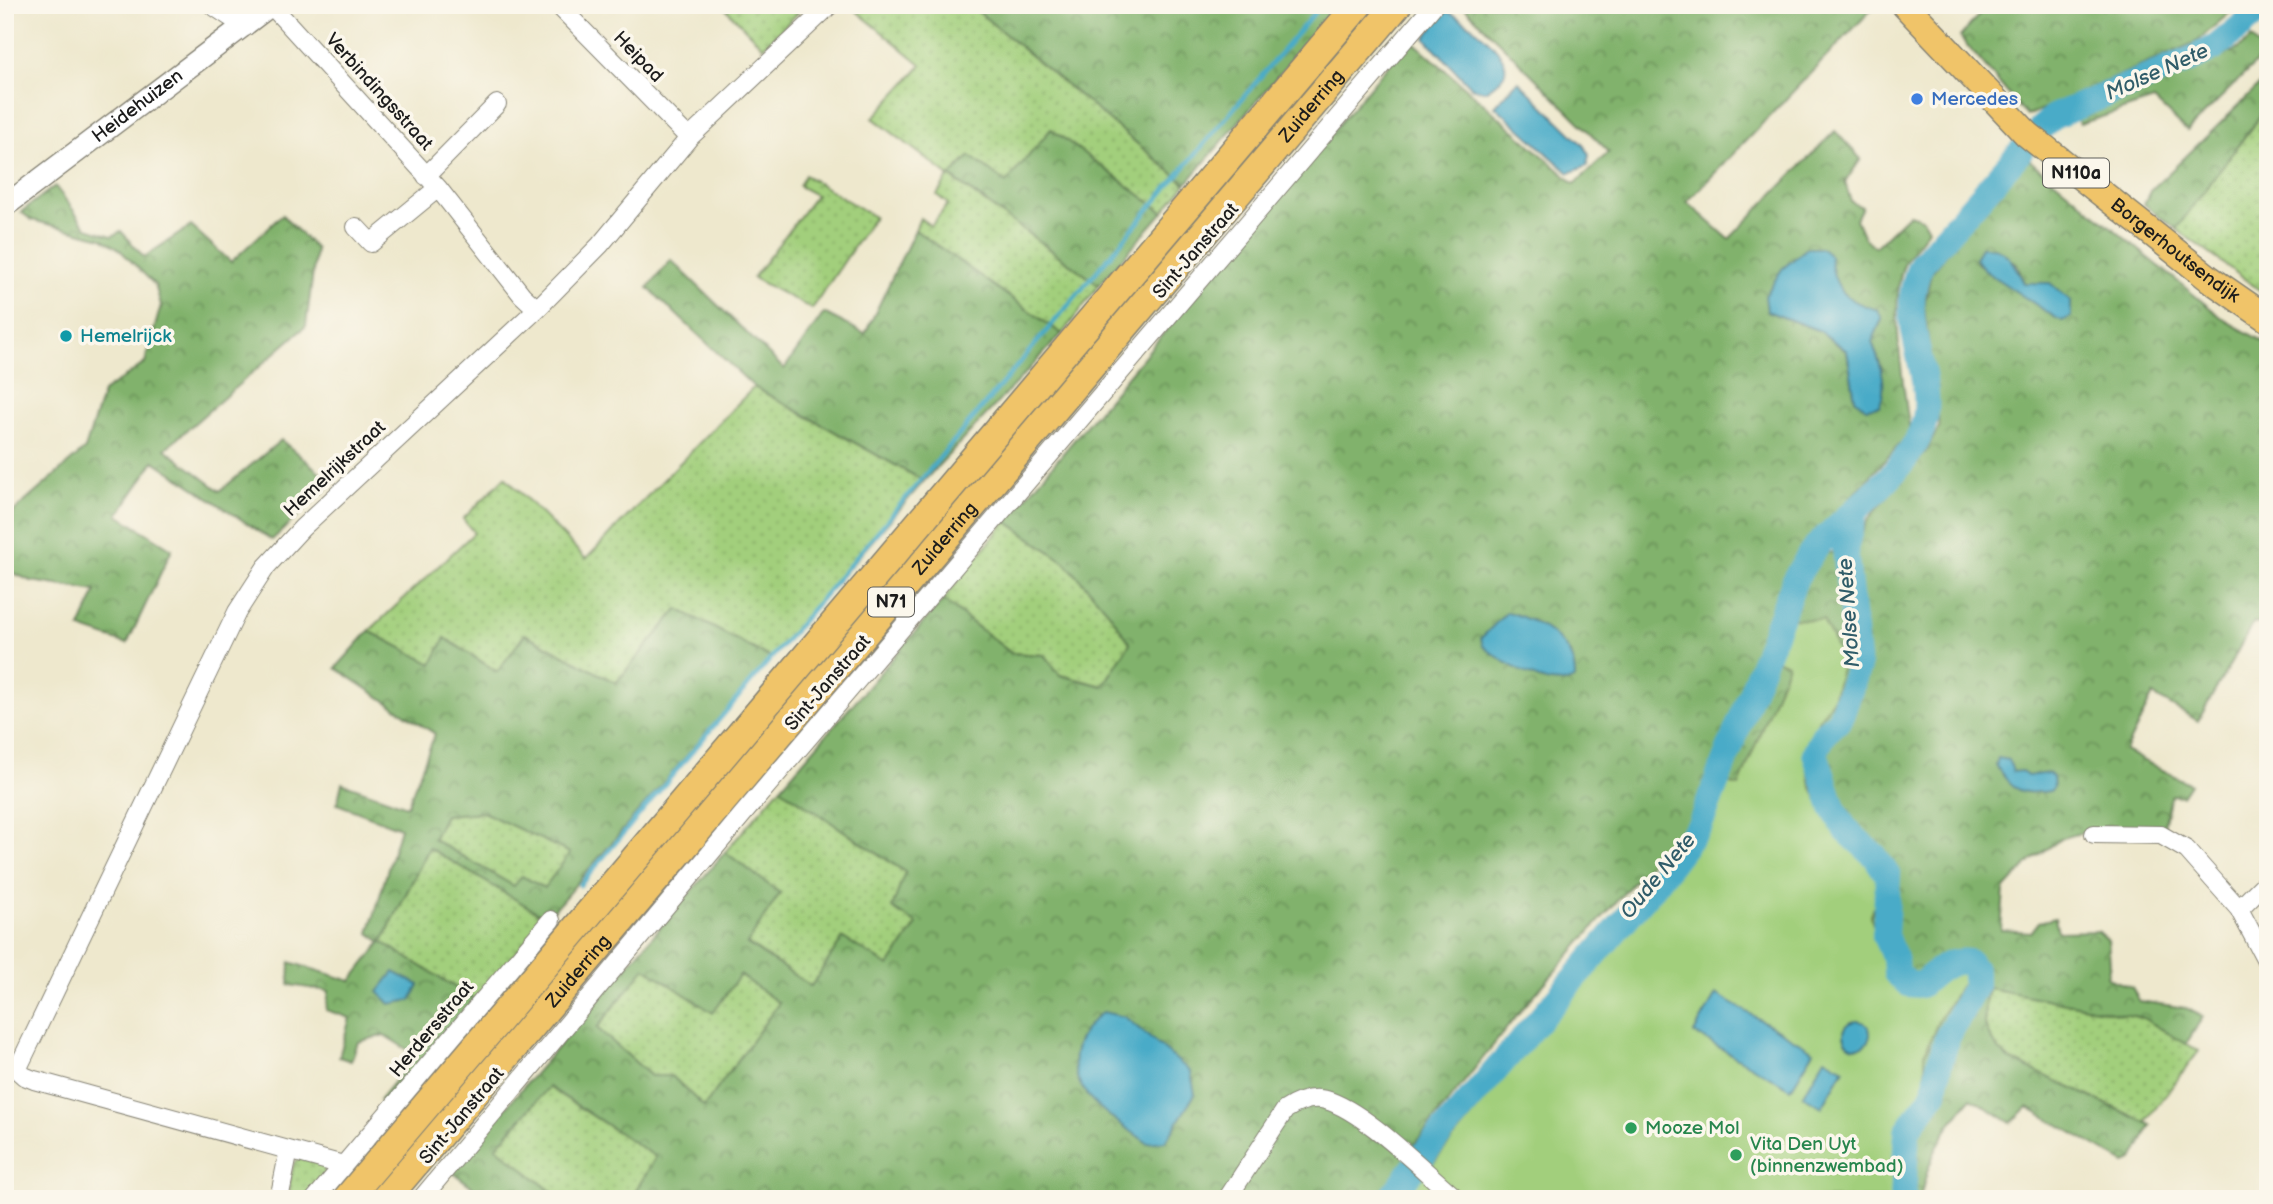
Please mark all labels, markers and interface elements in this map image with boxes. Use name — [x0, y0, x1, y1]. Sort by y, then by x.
street label: Heipad — [608, 27, 668, 87]
street label: Verbindingsstraat — [320, 29, 438, 155]
water label: Molse Nete — [2102, 38, 2212, 106]
street label: Heidehuizen — [87, 64, 187, 148]
street label: Zuiderring — [1274, 65, 1349, 148]
place label: Mercedes — [1931, 88, 2018, 111]
marker: Mercedes — [1909, 91, 1925, 107]
road number: N110a — [2043, 158, 2109, 188]
street label: Borgerhoutsendijk — [2106, 193, 2245, 308]
street label: Sint-Janstraat — [1148, 198, 1244, 304]
place label: Hemelrijck — [80, 325, 172, 348]
marker: Hemelrijck — [58, 328, 74, 344]
street label: Hemelrijkstraat — [279, 416, 391, 522]
street label: Zuiderring — [907, 497, 982, 580]
water label: Molse Nete — [1833, 557, 1865, 669]
road number: N71 — [868, 588, 914, 616]
street label: Sint-Janstraat — [780, 630, 876, 736]
water label: Oude Nete — [1615, 828, 1701, 924]
street label: Zuiderring — [540, 930, 616, 1013]
street label: Herdersstraat — [385, 976, 479, 1082]
street label: Sint-Janstraat — [415, 1063, 509, 1169]
place label: Mooze Mol — [1645, 1117, 1739, 1140]
marker: Mooze Mol — [1623, 1120, 1639, 1136]
place label: Vita Den Uyt (binnenzwembad) — [1750, 1133, 1904, 1178]
marker: Vita Den Uyt (binnenzwembad) — [1728, 1147, 1744, 1163]

